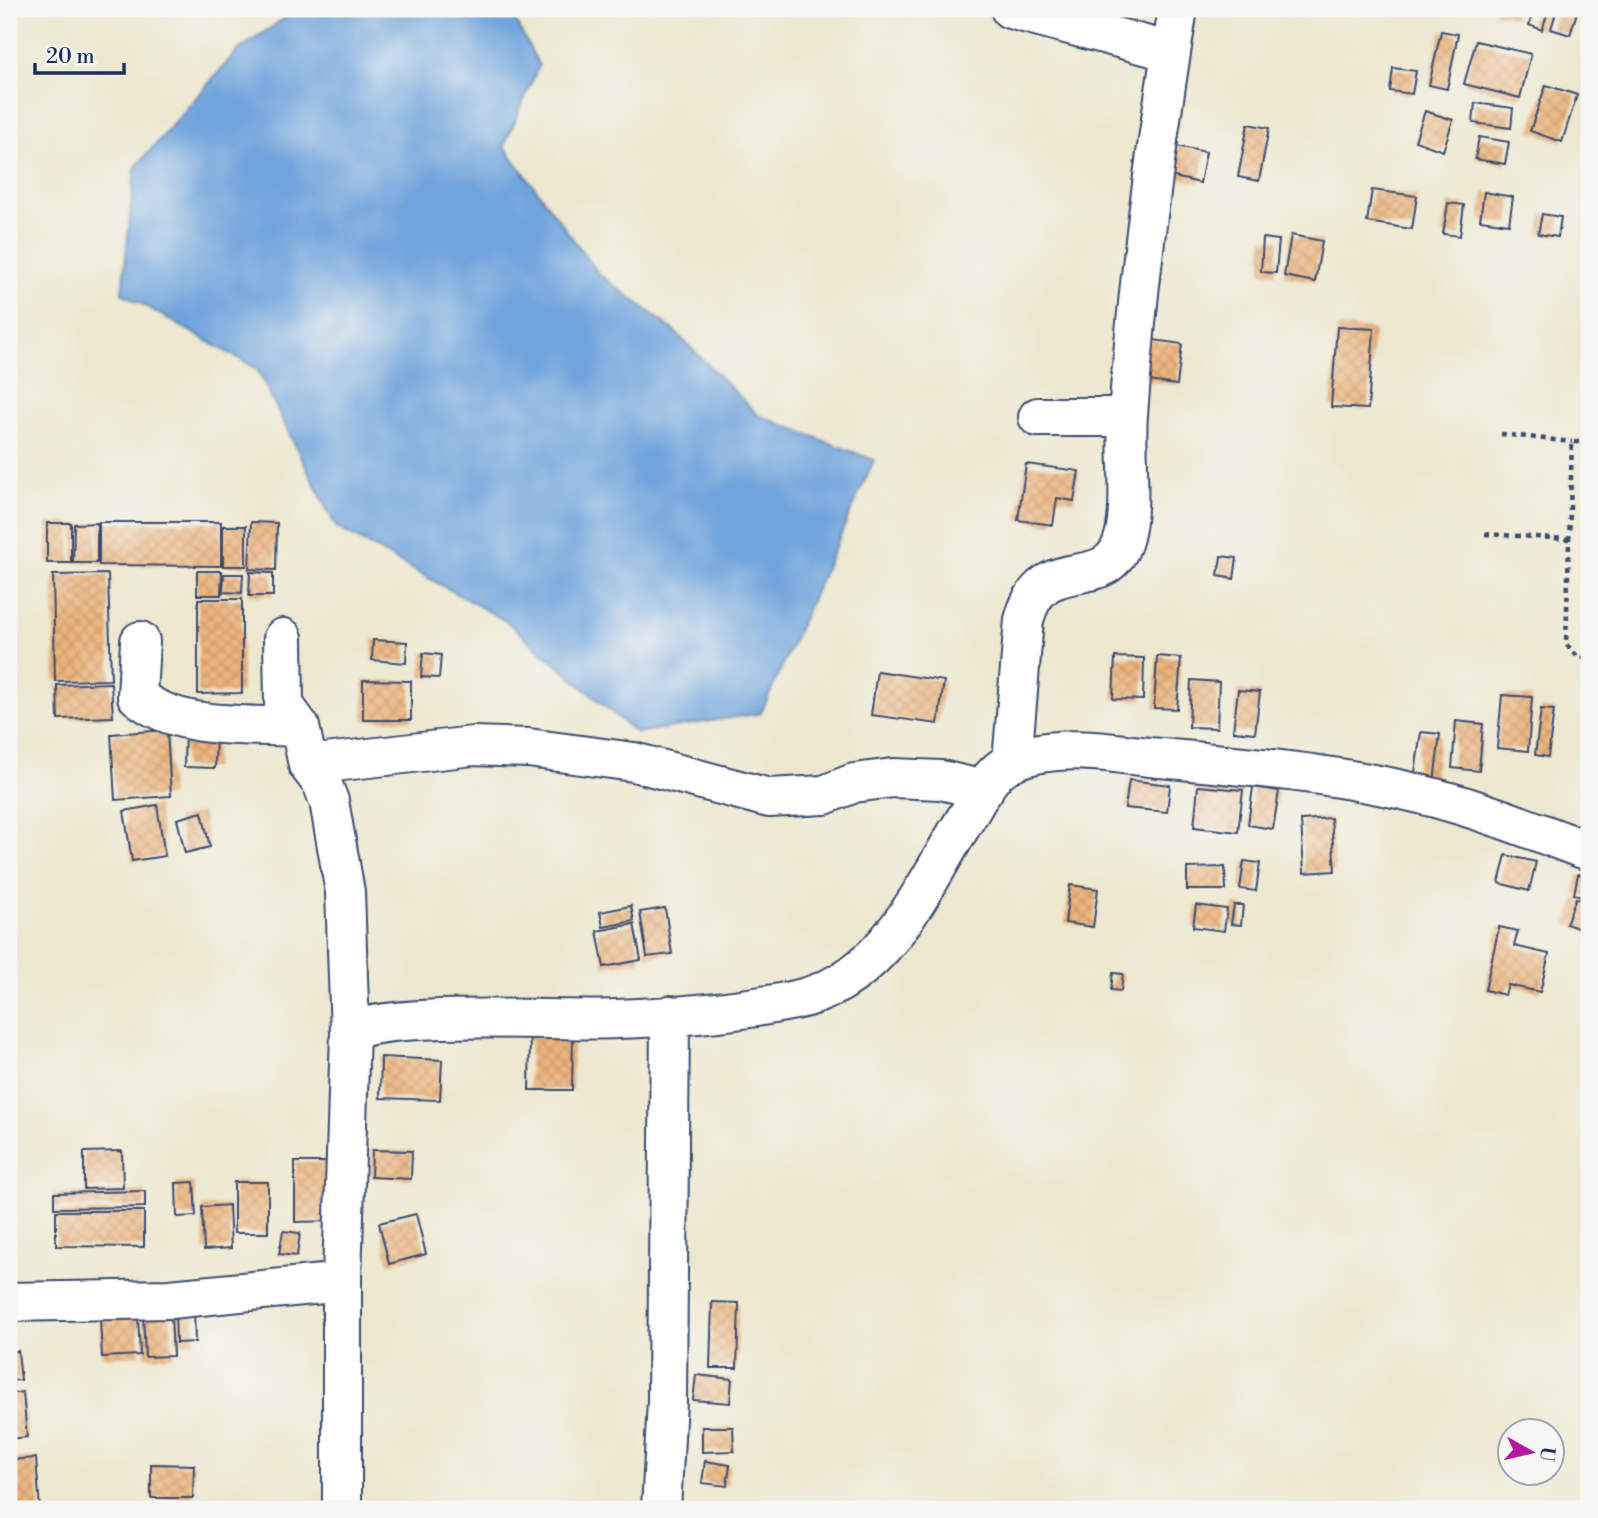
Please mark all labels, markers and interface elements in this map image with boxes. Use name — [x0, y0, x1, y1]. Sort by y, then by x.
scale bar — [35, 32, 124, 76]
text: 20 m — [46, 44, 95, 70]
north arrow — [1496, 1416, 1566, 1486]
text: U — [1534, 1445, 1560, 1463]

